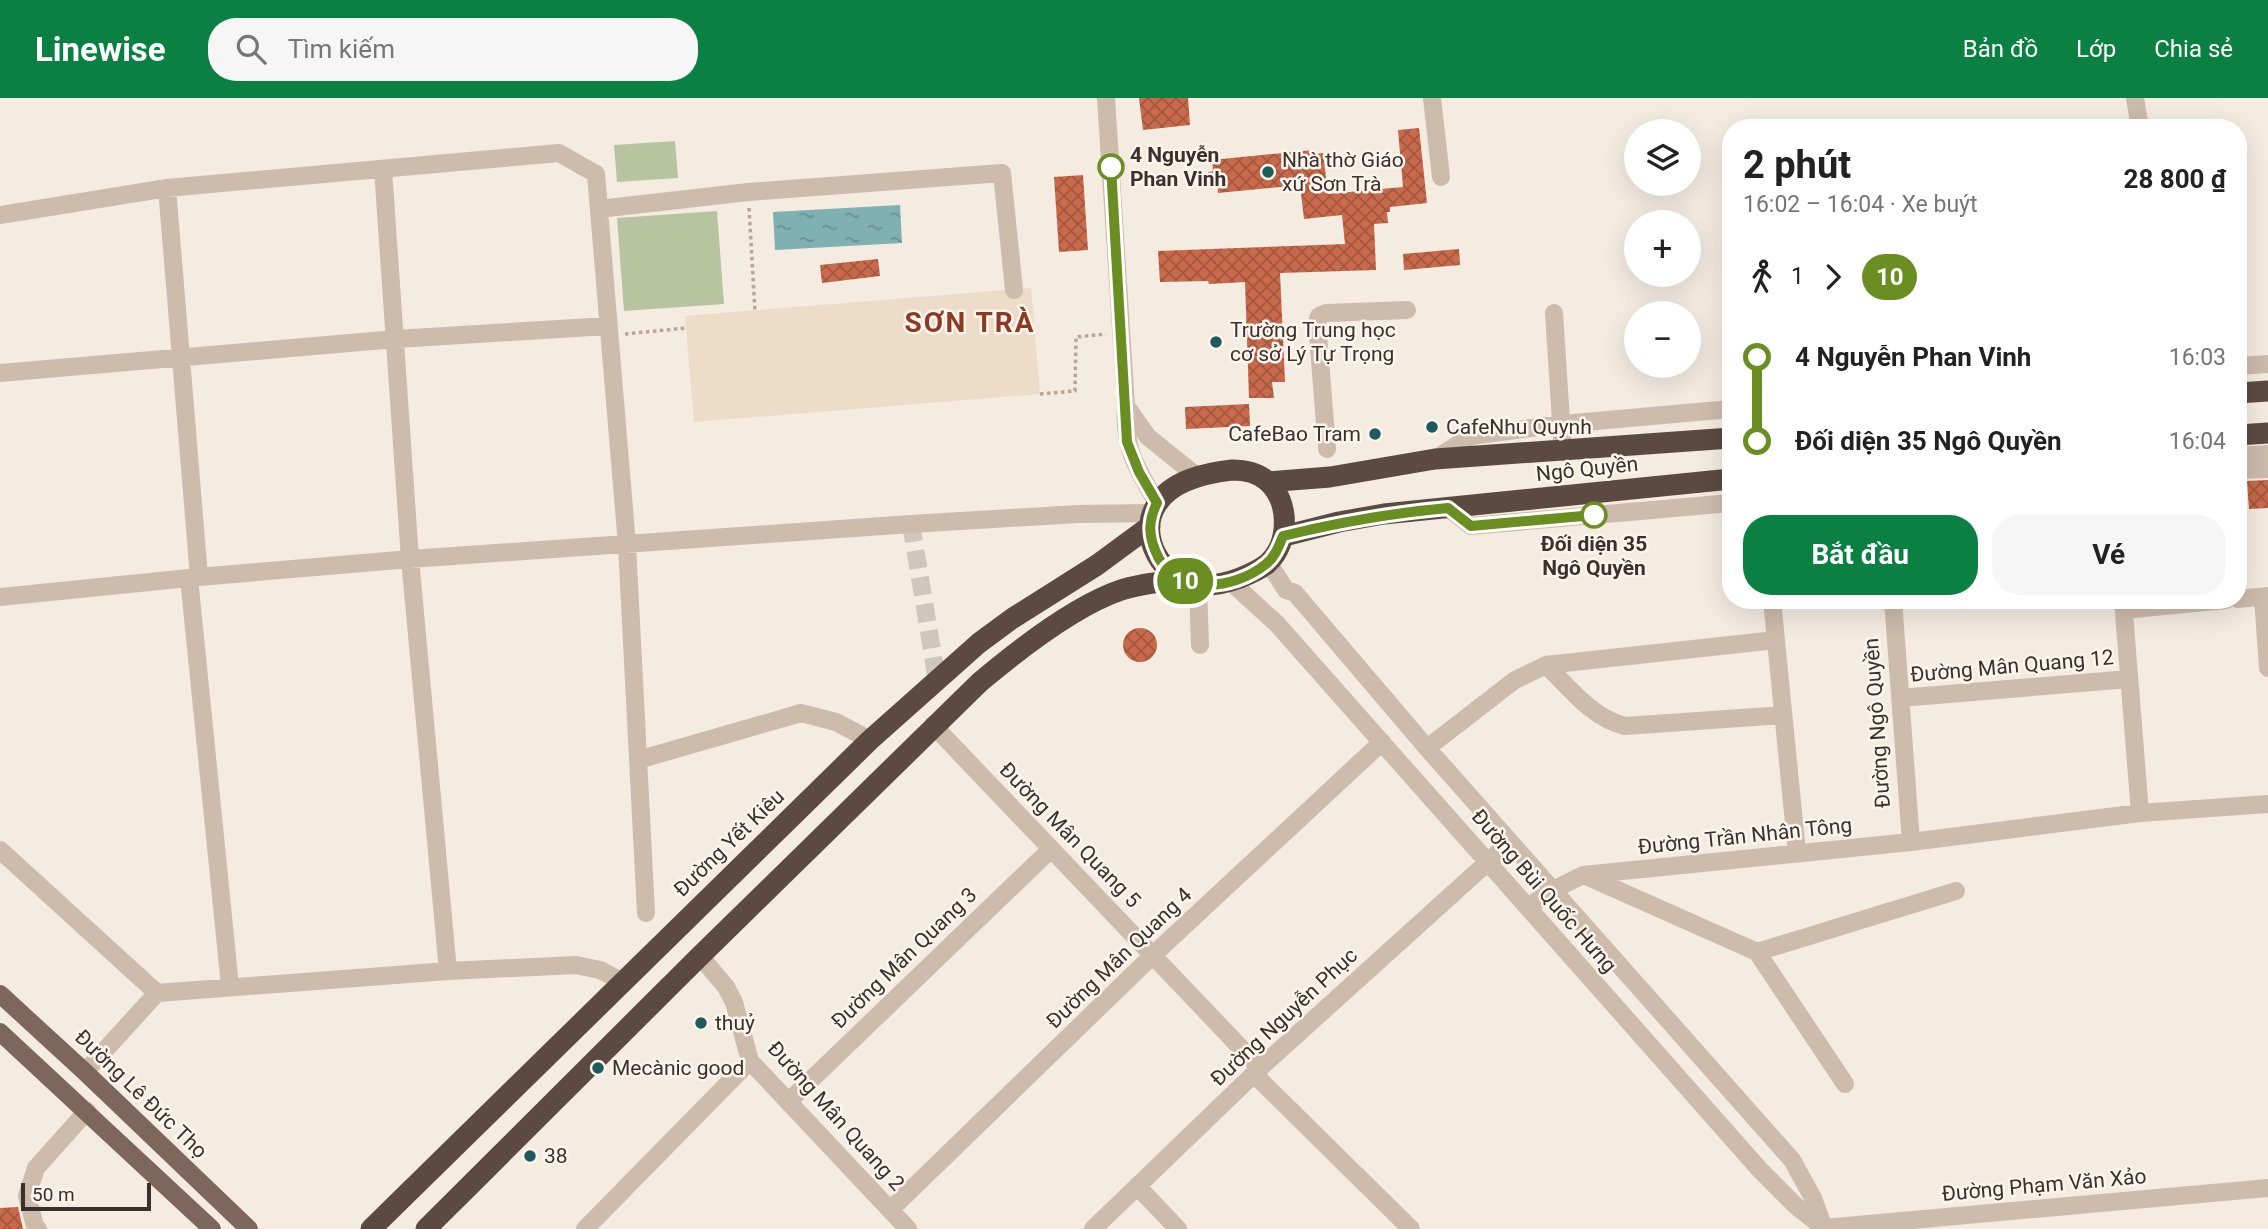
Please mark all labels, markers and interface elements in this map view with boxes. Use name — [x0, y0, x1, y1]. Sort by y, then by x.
search box — [208, 18, 698, 81]
text: Linewise — [35, 30, 166, 69]
icon: search — [232, 30, 270, 68]
text: Tìm kiếm — [288, 34, 395, 64]
text: Bản đồ — [1963, 35, 2038, 63]
text: Lớp — [2076, 35, 2116, 63]
text: Chia sẻ — [2154, 35, 2233, 63]
map controls — [1624, 119, 1701, 378]
button: layers — [1624, 119, 1701, 196]
place label: 4 Nguyễn Phan Vinh — [1130, 143, 1226, 191]
text: 2 phút — [1743, 143, 1851, 187]
place label: Nhà thờ Giáo xứ Sơn Trà — [1282, 148, 1404, 196]
marker: 4 Nguyễn Phan Vinh — [1098, 154, 1124, 180]
marker: Nhà thờ Giáo xứ Sơn Trà — [1260, 164, 1276, 180]
text: 28 800 ₫ — [2123, 164, 2226, 194]
text: 16:02 – 16:04 · Xe buýt — [1743, 191, 1978, 218]
button: + — [1624, 210, 1701, 287]
icon: walk — [1743, 258, 1781, 296]
icon: forward — [1814, 258, 1852, 296]
text: 1 — [1791, 263, 1804, 290]
text: 10 — [1876, 263, 1903, 291]
button: − — [1624, 301, 1701, 378]
district label: SƠN TRÀ — [904, 306, 1036, 339]
place label: Trường Trung học cơ sở Lý Tự Trọng — [1230, 318, 1396, 366]
marker: Trường Trung học cơ sở Lý Tự Trọng — [1208, 334, 1224, 350]
text: 4 Nguyễn Phan Vinh — [1795, 342, 2031, 372]
text: 16:03 — [2169, 344, 2226, 371]
place label: CafeNhu Quynh — [1446, 415, 1592, 439]
marker: CafeNhu Quynh — [1424, 419, 1440, 435]
place label: CafeBao Tram — [1228, 422, 1361, 446]
marker: CafeBao Tram — [1367, 426, 1383, 442]
text: Đối diện 35 Ngô Quyền — [1795, 426, 2062, 456]
text: 16:04 — [2169, 428, 2226, 455]
street label: Ngô Quyền — [1535, 452, 1639, 486]
marker: Đối diện 35 Ngô Quyền — [1581, 502, 1607, 528]
button: Bắt đầu — [1743, 515, 1978, 595]
button: Vé — [1992, 515, 2226, 595]
place label: Đối diện 35 Ngô Quyền — [1541, 532, 1647, 580]
line badge: 10 — [1154, 558, 1216, 604]
text: 10 — [1171, 567, 1199, 595]
street label: Đường Ngô Quyền — [1859, 637, 1895, 809]
street label: Đường Mân Quang 12 — [1909, 645, 2115, 687]
street label: Đường Mân Quang 5 — [995, 758, 1145, 912]
street label: Đường Yết Kiêu — [669, 784, 789, 902]
street label: Đường Bùi Quốc Hưng — [1467, 805, 1621, 977]
street label: Đường Trần Nhân Tông — [1637, 813, 1853, 859]
street label: Đường Mân Quang 3 — [827, 883, 981, 1033]
street label: Đường Mân Quang 4 — [1042, 883, 1197, 1033]
street label: Đường Nguyễn Phục — [1206, 943, 1362, 1091]
place label: thuỷ — [715, 1011, 755, 1035]
marker: thuỷ — [693, 1015, 709, 1031]
street label: Đường Lê Đức Thọ — [70, 1025, 212, 1163]
street label: Đường Mân Quang 2 — [763, 1037, 909, 1196]
place label: Mecànic good — [612, 1056, 744, 1080]
marker: Mecànic good — [590, 1060, 606, 1076]
place label: 38 — [544, 1144, 568, 1168]
marker: 38 — [522, 1148, 538, 1164]
street label: Đường Phạm Văn Xảo — [1941, 1164, 2147, 1206]
scale bar — [21, 1180, 150, 1212]
text: 50 m — [32, 1183, 75, 1206]

